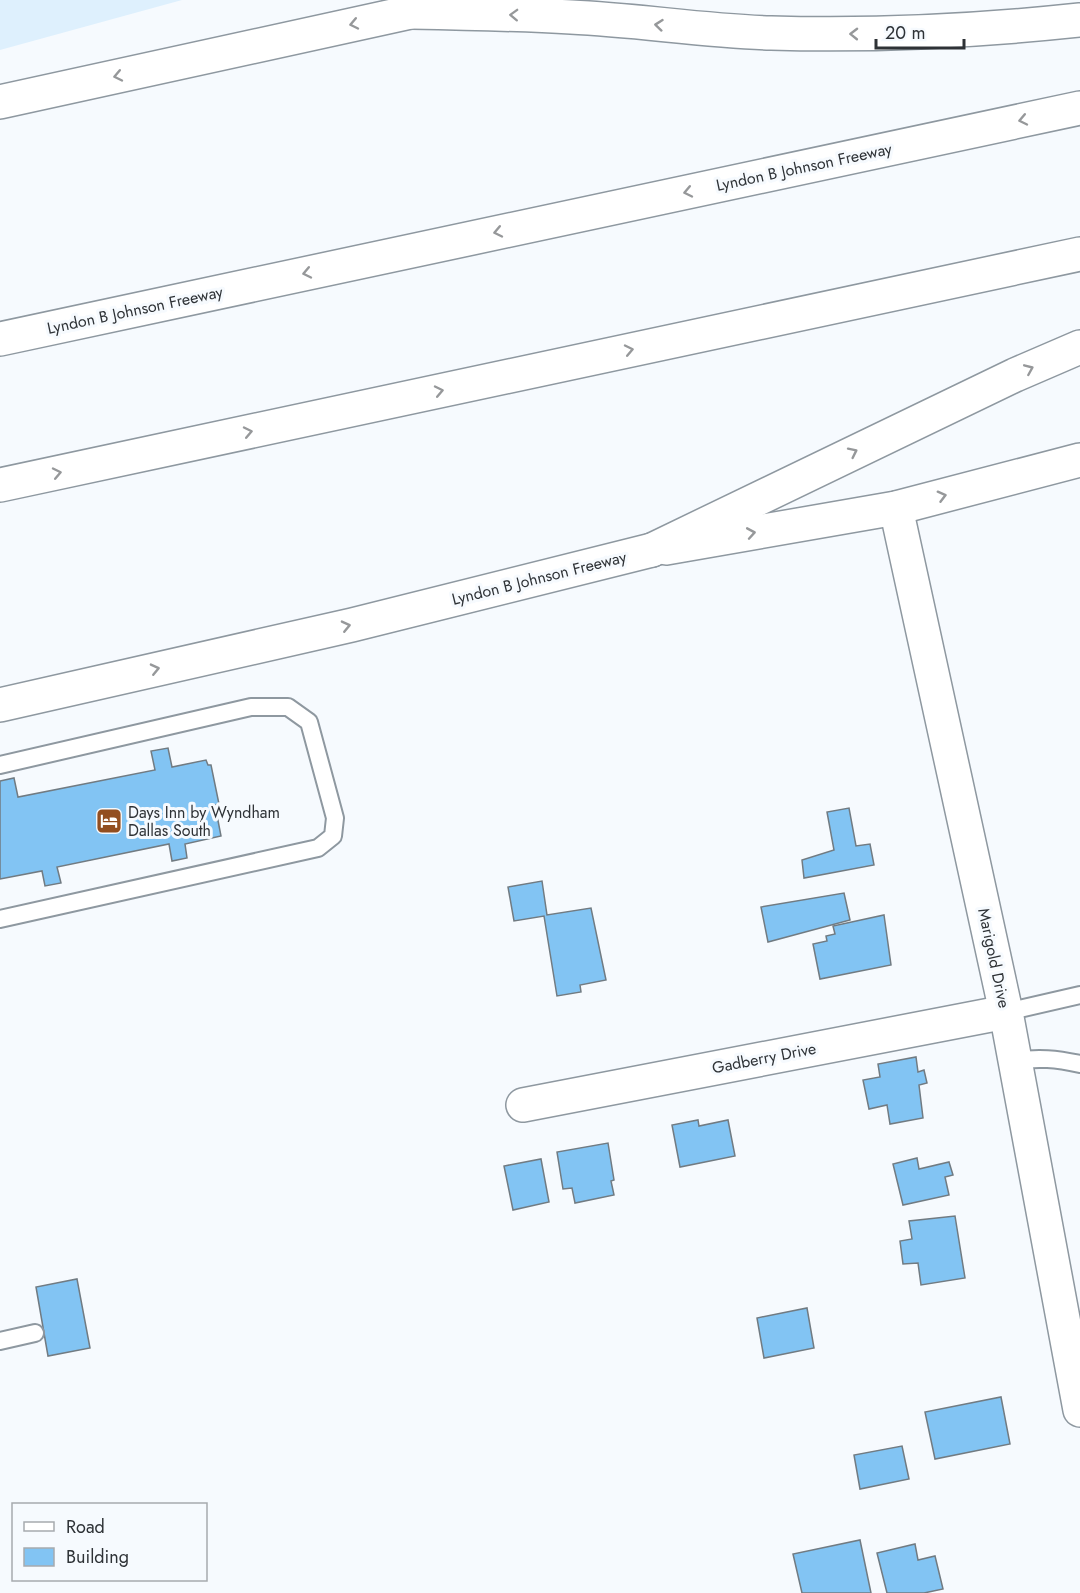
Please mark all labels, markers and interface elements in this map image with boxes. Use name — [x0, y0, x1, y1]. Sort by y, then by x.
one-way arrow — [509, 9, 518, 21]
scale bar — [876, 12, 964, 50]
one-way arrow — [350, 17, 360, 30]
one-way arrow — [655, 19, 664, 32]
text: 20 m — [885, 20, 925, 46]
one-way arrow — [850, 28, 859, 40]
one-way arrow — [113, 69, 123, 82]
one-way arrow — [1018, 113, 1028, 126]
street label: Lyndon B Johnson Freeway — [714, 137, 895, 197]
one-way arrow — [684, 184, 694, 197]
one-way arrow — [493, 225, 503, 238]
one-way arrow — [302, 266, 312, 279]
street label: Lyndon B Johnson Freeway — [45, 280, 226, 340]
one-way arrow — [624, 345, 634, 358]
one-way arrow — [1023, 364, 1034, 376]
one-way arrow — [433, 385, 443, 398]
one-way arrow — [243, 426, 253, 439]
one-way arrow — [847, 448, 858, 460]
one-way arrow — [52, 467, 62, 480]
one-way arrow — [936, 491, 947, 503]
one-way arrow — [746, 527, 756, 540]
street label: Lyndon B Johnson Freeway — [449, 545, 630, 611]
one-way arrow — [340, 620, 350, 633]
one-way arrow — [150, 664, 160, 677]
place label: Days Inn by Wyndham Dallas South — [128, 801, 280, 842]
hotel icon: Days Inn by Wyndham Dallas South — [94, 806, 124, 836]
street label: Marigold Drive — [972, 906, 1016, 1010]
street label: Gadberry Drive — [710, 1037, 818, 1079]
legend — [12, 1503, 207, 1581]
text: Road — [66, 1514, 105, 1540]
text: Building — [66, 1544, 129, 1570]

